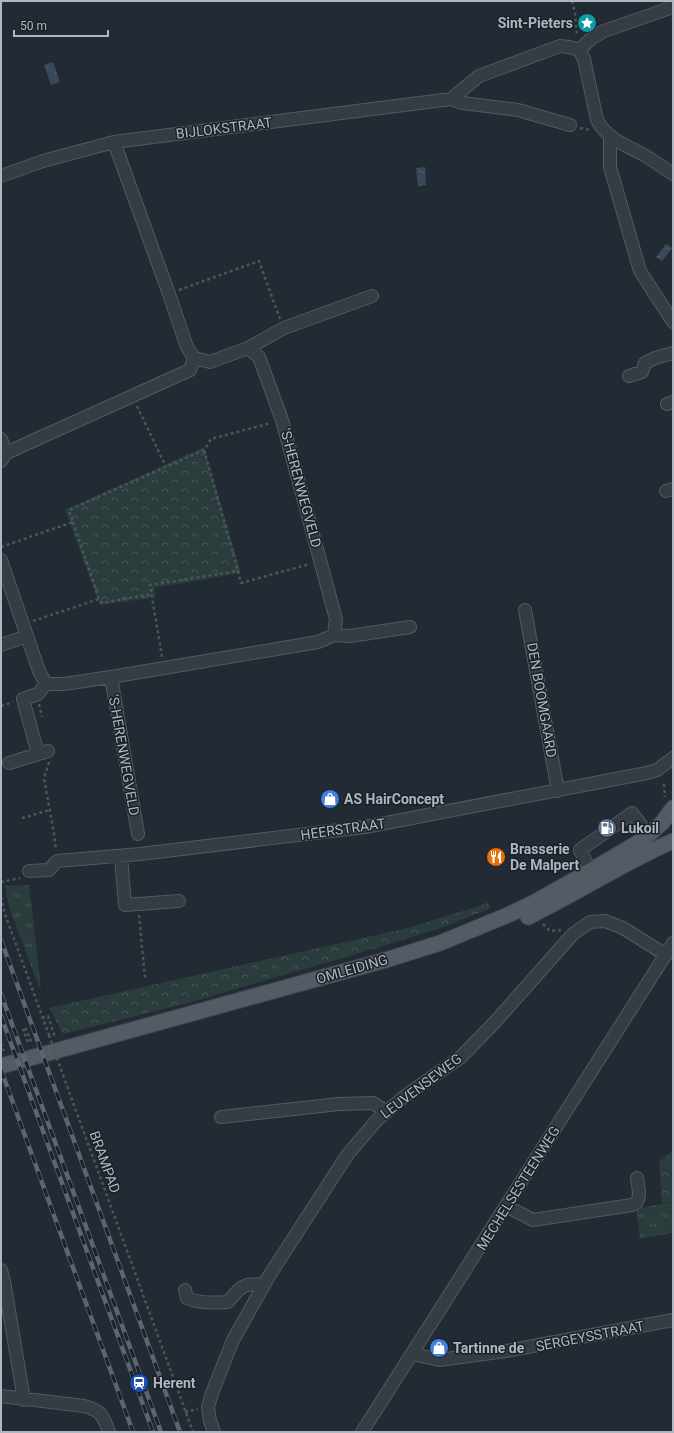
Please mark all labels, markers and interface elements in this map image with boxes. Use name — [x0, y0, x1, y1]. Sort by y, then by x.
scale bar — [14, 12, 108, 38]
place icon: Sint-Pieters — [576, 12, 598, 34]
place label: Sint-Pieters — [498, 15, 573, 31]
text: 50 m — [20, 19, 47, 33]
street label: BIJLOKSTRAAT — [175, 114, 274, 142]
street label: 'S-HERENWEGVELD — [277, 427, 325, 549]
street label: DEN BOOMGAARD — [524, 641, 560, 759]
street label: 'S-HERENWEGVELD — [105, 693, 143, 817]
shop icon: AS HairConcept — [319, 788, 341, 810]
place label: AS HairConcept — [344, 791, 444, 807]
street label: HEERSTRAAT — [300, 815, 387, 843]
fuel station icon: Lukoil — [596, 817, 618, 839]
place label: Lukoil — [621, 820, 659, 836]
place label: Brasserie De Malpert — [510, 841, 579, 873]
restaurant icon: Brasserie De Malpert — [485, 846, 507, 868]
street label: OMLEIDING — [314, 951, 390, 987]
street label: LEUVENSEWEG — [377, 1050, 465, 1122]
street label: MECHELSESTEENWEG — [473, 1123, 563, 1253]
street label: BRAMPAD — [86, 1129, 124, 1195]
street label: SERGEYSSTRAAT — [534, 1318, 646, 1354]
shop icon: Tartinne de — [428, 1337, 450, 1359]
place label: Tartinne de — [453, 1340, 525, 1356]
station icon: Herent — [128, 1372, 150, 1394]
place label: Herent — [153, 1375, 196, 1391]

